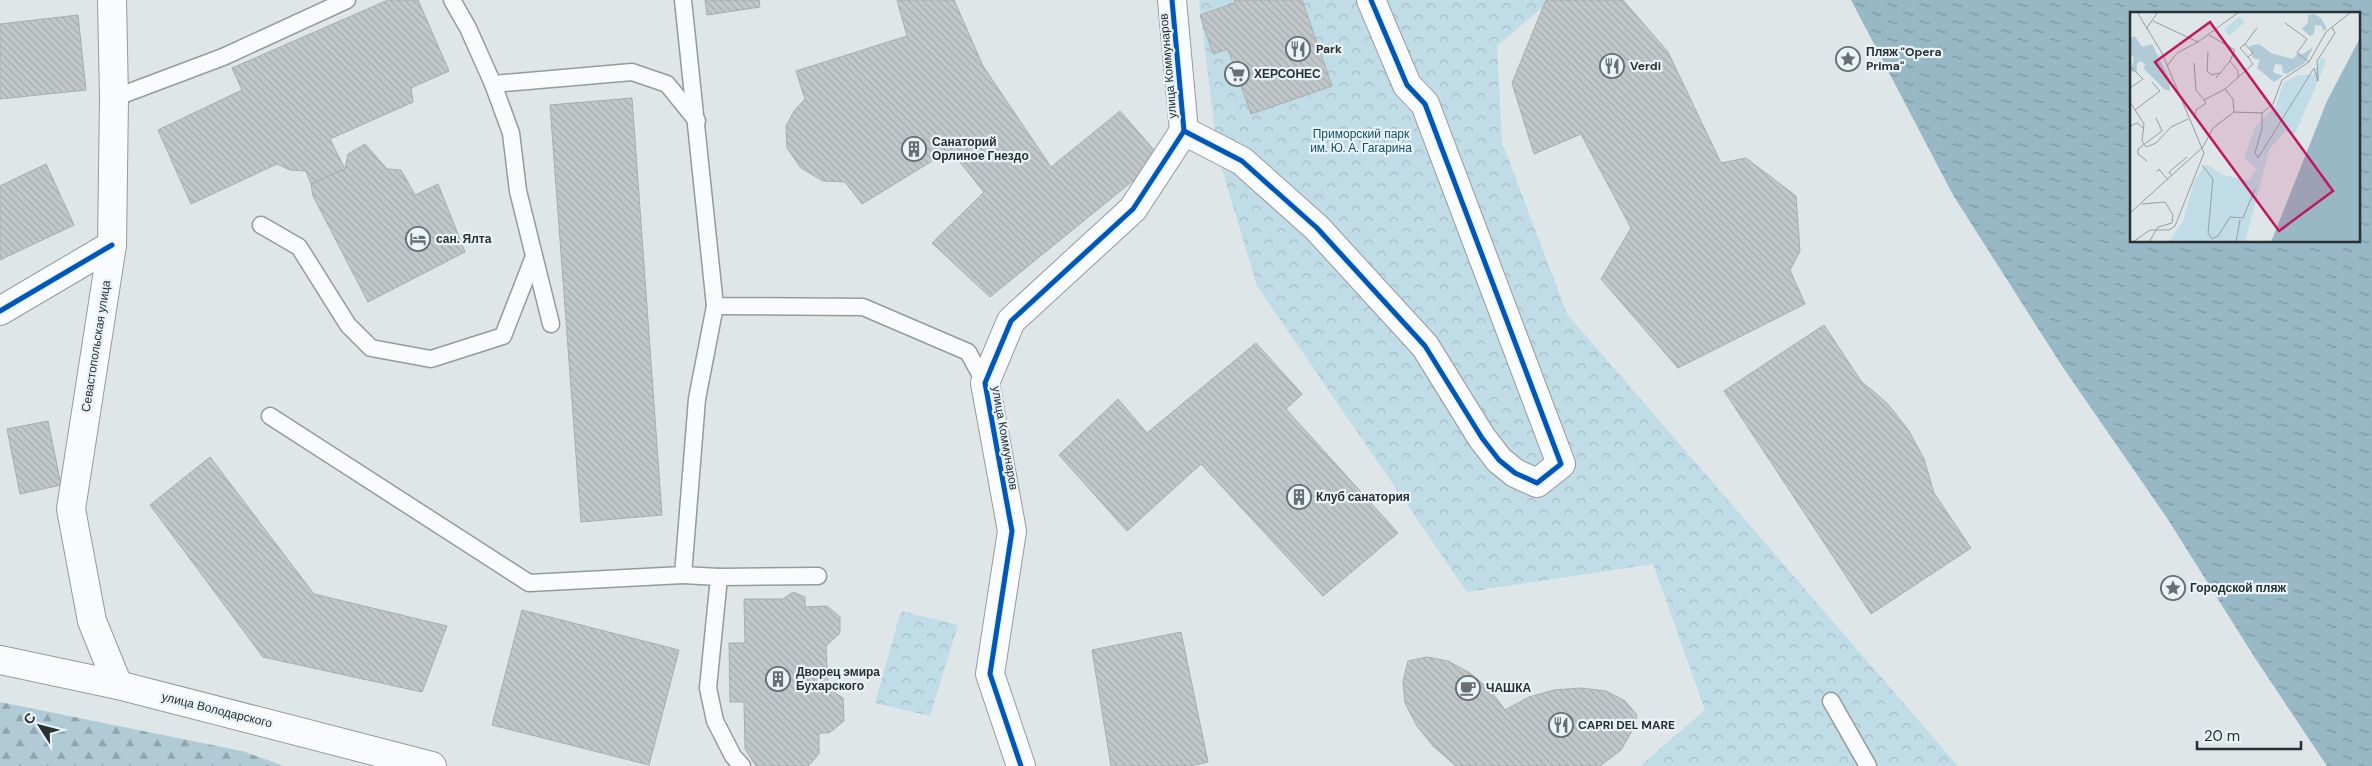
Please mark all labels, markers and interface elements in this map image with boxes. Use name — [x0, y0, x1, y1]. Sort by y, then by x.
inset map — [2130, 12, 2360, 242]
street label: улица Коммунаров — [1155, 13, 1181, 119]
restaurant icon: Park — [1285, 36, 1311, 62]
place label: Park — [1316, 41, 1342, 57]
place label: Пляж "Opera Prima" — [1866, 44, 1941, 74]
place icon: Пляж "Opera Prima" — [1835, 46, 1861, 72]
restaurant icon: Verdi — [1599, 53, 1625, 79]
place label: Verdi — [1630, 58, 1661, 74]
supermarket icon: ХЕРСОНЕС — [1224, 61, 1250, 87]
place label: ХЕРСОНЕС — [1254, 66, 1321, 82]
park label: Приморский парк им. Ю. А. Гагарина — [1310, 126, 1412, 156]
place label: Санаторий Орлиное Гнездо — [932, 134, 1029, 164]
building icon: Санаторий Орлиное Гнездо — [901, 136, 927, 162]
hotel icon: сан. Ялта — [405, 226, 431, 252]
place label: сан. Ялта — [436, 231, 492, 247]
street label: Севастопольская улица — [78, 279, 114, 413]
street label: улица Коммунаров — [988, 385, 1022, 491]
building icon: Клуб санатория — [1286, 484, 1312, 510]
place label: Клуб санатория — [1316, 489, 1410, 505]
place icon: Городской пляж — [2160, 575, 2186, 601]
place label: Городской пляж — [2190, 580, 2286, 596]
place label: Дворец эмира Бухарского — [796, 664, 880, 694]
building icon: Дворец эмира Бухарского — [765, 666, 791, 692]
cafe icon: ЧАШКА — [1455, 675, 1481, 701]
place label: ЧАШКА — [1486, 680, 1531, 696]
street label: улица Володарского — [160, 689, 274, 732]
north arrow — [15, 701, 65, 751]
text: С — [19, 709, 40, 728]
restaurant icon: CAPRI DEL MARE — [1548, 712, 1574, 738]
place label: CAPRI DEL MARE — [1578, 717, 1675, 733]
scale bar — [2197, 718, 2301, 750]
text: 20 m — [2204, 726, 2240, 746]

